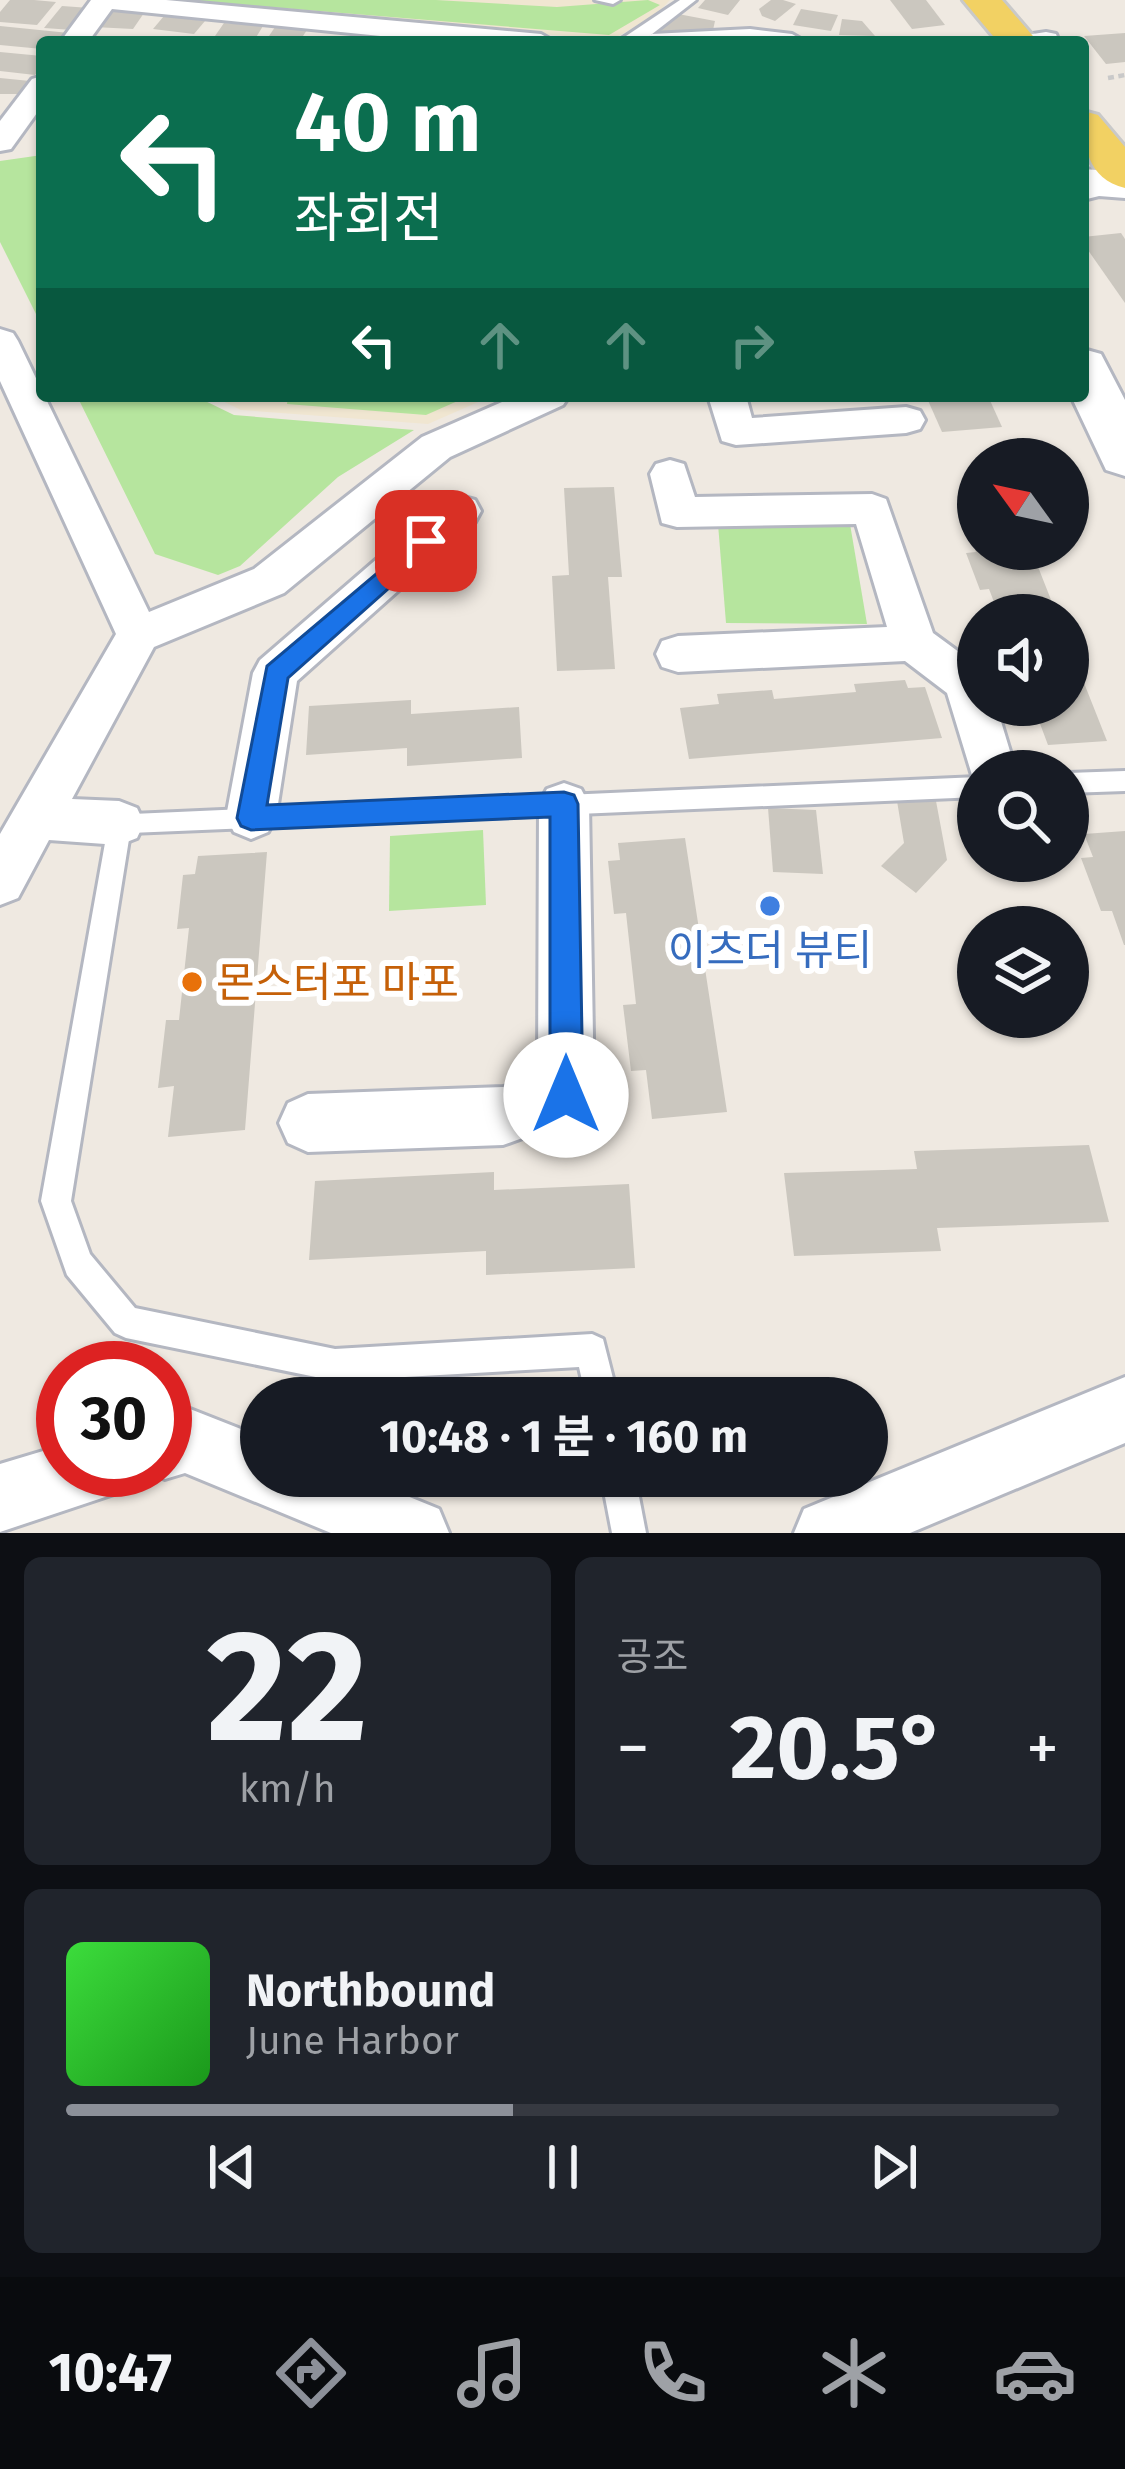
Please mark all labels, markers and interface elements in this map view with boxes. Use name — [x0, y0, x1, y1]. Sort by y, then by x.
text: 40 m — [294, 72, 482, 173]
icon: left — [96, 84, 252, 240]
text: 좌회전 — [294, 187, 443, 251]
icon: left — [341, 312, 407, 378]
icon: ahead — [467, 312, 533, 378]
icon: ahead — [593, 312, 659, 378]
icon: right — [719, 312, 785, 378]
north arrow — [957, 438, 1089, 570]
map controls — [957, 438, 1089, 1038]
pin — [375, 490, 477, 592]
icon: arrive — [393, 508, 459, 574]
button: sound — [957, 594, 1089, 726]
button: search — [957, 750, 1089, 882]
marker: 이츠더 뷰티 — [757, 893, 783, 919]
button: layers — [957, 906, 1089, 1038]
place label: 이츠더 뷰티 — [668, 926, 872, 976]
place label: 몬스터포 마포 — [216, 958, 459, 1008]
marker: 몬스터포 마포 — [179, 969, 205, 995]
position arrow — [503, 1032, 629, 1158]
speed limit sign: 30 — [36, 1341, 192, 1497]
text: 10:48 · 1 분 · 160 m — [380, 1410, 748, 1464]
text: 22 — [207, 1594, 368, 1781]
text: 공조 — [617, 1634, 688, 1680]
text: 20.5° — [730, 1694, 946, 1802]
text: − — [617, 1709, 650, 1788]
text: + — [1026, 1709, 1059, 1788]
text: km/h — [239, 1766, 336, 1812]
text: Northbound — [246, 1964, 495, 2018]
text: June Harbor — [246, 2018, 459, 2064]
icon: previous — [199, 2134, 265, 2200]
icon: pause — [530, 2134, 596, 2200]
icon: next — [861, 2134, 927, 2200]
icon: directions — [269, 2331, 353, 2415]
icon: music — [450, 2331, 534, 2415]
icon: phone — [631, 2331, 715, 2415]
icon: climate — [812, 2331, 896, 2415]
icon: car — [993, 2331, 1077, 2415]
text: 10:47 — [48, 2341, 172, 2405]

